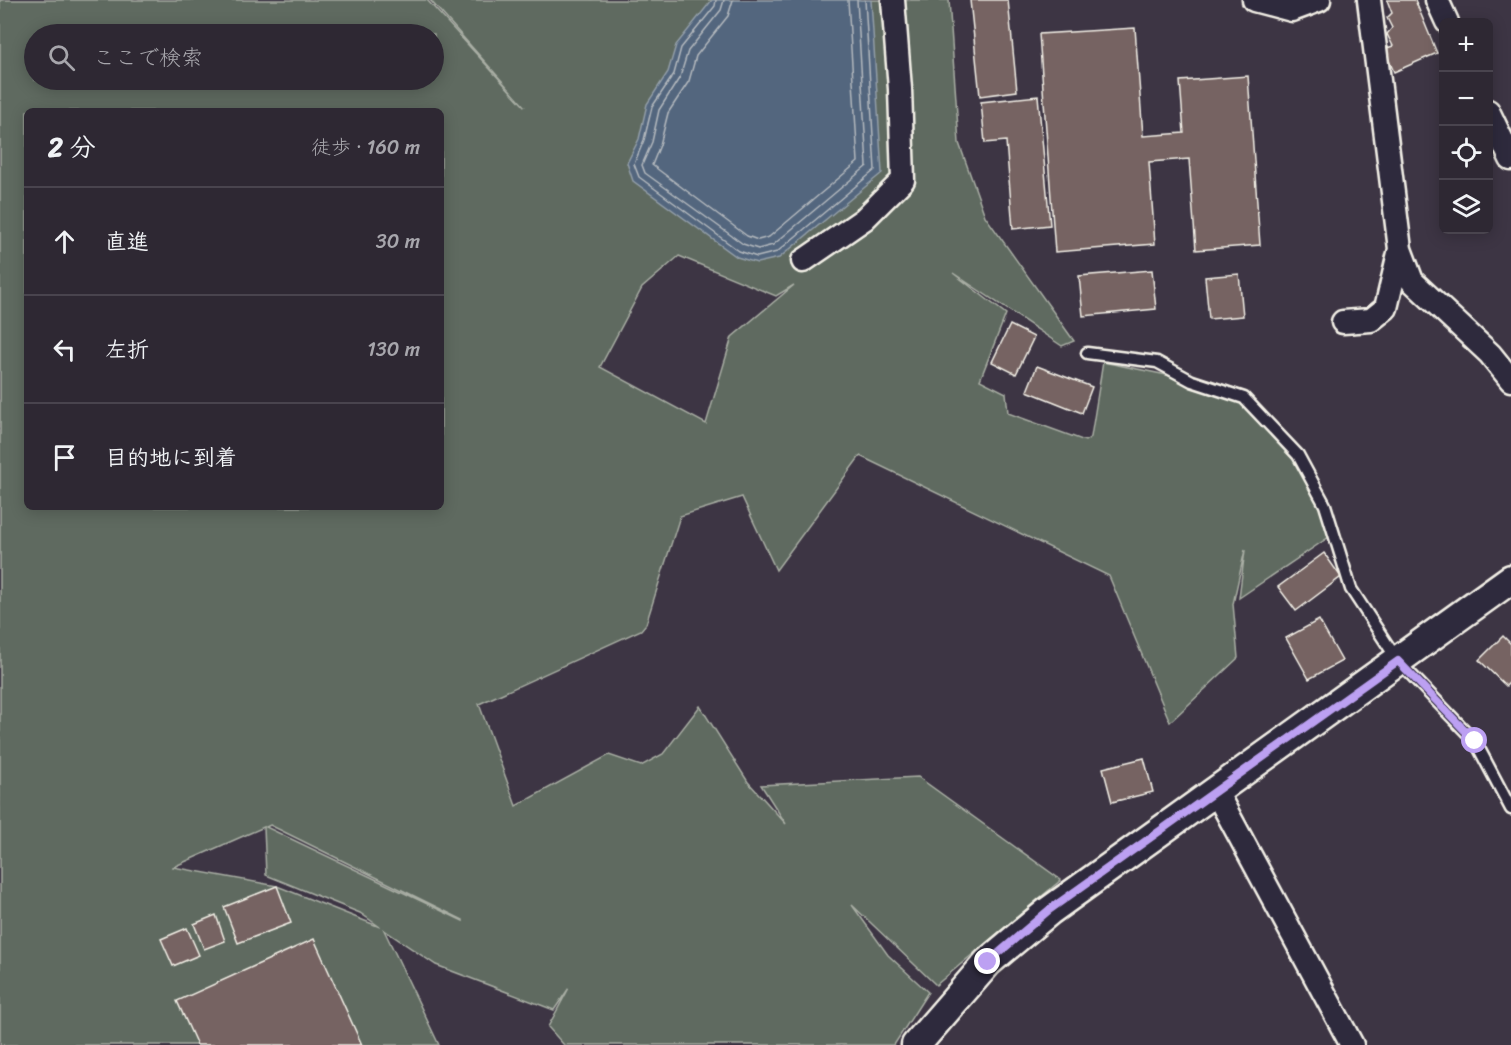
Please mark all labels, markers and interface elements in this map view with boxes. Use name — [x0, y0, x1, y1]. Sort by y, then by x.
map controls — [1439, 18, 1493, 234]
button: + — [1439, 18, 1493, 72]
search box — [24, 24, 444, 90]
text: ここで検索 — [93, 38, 203, 77]
icon: search — [45, 41, 78, 74]
button: − — [1439, 72, 1493, 126]
text: 2 分 — [48, 124, 96, 170]
button: locate — [1439, 126, 1493, 180]
text: 徒歩 · 160 m — [311, 130, 420, 165]
button: layers — [1439, 180, 1493, 234]
text: 直進 — [105, 222, 149, 261]
text: 30 m — [376, 224, 420, 259]
icon: ahead — [48, 225, 81, 258]
text: 左折 — [105, 330, 149, 369]
text: 130 m — [367, 332, 420, 367]
icon: left — [48, 333, 81, 366]
text: 目的地に到着 — [105, 438, 237, 477]
icon: arrive — [48, 441, 81, 474]
route start — [1461, 727, 1487, 753]
route end — [974, 948, 1000, 974]

